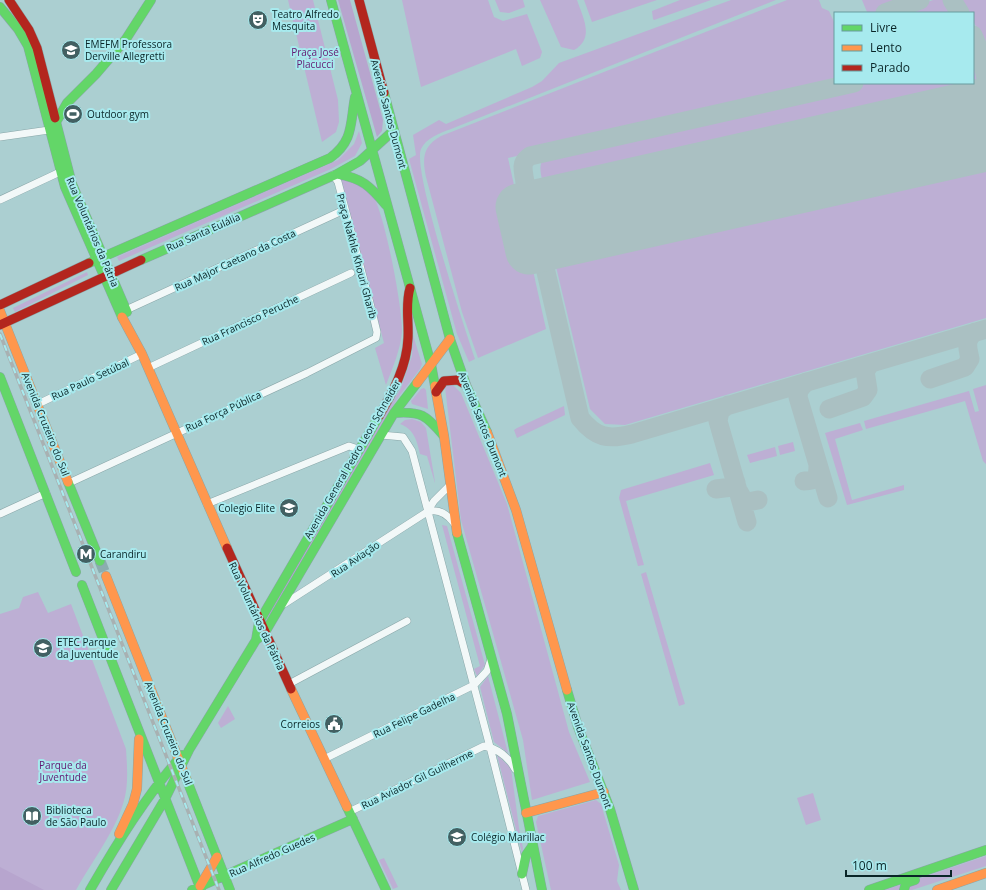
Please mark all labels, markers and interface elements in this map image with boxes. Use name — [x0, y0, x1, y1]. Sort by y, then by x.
place label: Teatro Alfredo Mesquita — [272, 7, 339, 33]
theatre icon: Teatro Alfredo Mesquita — [247, 9, 269, 31]
legend — [834, 12, 974, 84]
text: Livre — [870, 19, 897, 36]
place label: EMEFM Professora Derville Allegretti — [85, 37, 172, 63]
school or university icon: EMEFM Professora Derville Allegretti — [60, 39, 82, 61]
text: Lento — [870, 39, 902, 56]
park label: Praça José Placucci — [291, 45, 339, 71]
street label: Avenida Santos Dumont — [368, 58, 410, 170]
text: Parado — [870, 59, 910, 76]
sports icon: Outdoor gym — [62, 103, 84, 125]
place label: Outdoor gym — [87, 107, 149, 121]
street label: Rua Voluntários da Pátria — [64, 175, 122, 289]
street label: Praça Nakhle Khouri Gharib — [334, 192, 380, 320]
street label: Rua Santa Eulália — [164, 209, 242, 255]
street label: Rua Major Caetano da Costa — [172, 226, 298, 294]
street label: Rua Francisco Peruche — [199, 291, 301, 349]
street label: Rua Paulo Setúbal — [49, 355, 131, 403]
street label: Avenida Santos Dumont — [455, 369, 511, 479]
street label: Avenida Cruzeiro do Sul — [19, 370, 73, 478]
street label: Avenida General Pedro Leon Schneider — [300, 377, 404, 541]
street label: Rua Força Pública — [183, 387, 263, 435]
school or university icon: Colegio Elite — [278, 497, 300, 519]
place label: Colegio Elite — [218, 501, 275, 515]
street label: Rua Aviação — [328, 537, 382, 581]
metro station icon: Carandiru — [75, 543, 97, 565]
place label: Carandiru — [100, 547, 147, 561]
street label: Rua Voluntários da Pátria — [226, 560, 288, 672]
place label: ETEC Parque da Juventude — [57, 635, 119, 661]
school or university icon: ETEC Parque da Juventude — [32, 637, 54, 659]
street label: Avenida Cruzeiro do Sul — [142, 679, 196, 787]
street label: Rua Felipe Gadelha — [371, 689, 457, 741]
street label: Avenida Santos Dumont — [564, 700, 616, 811]
public building icon: Correios — [323, 713, 345, 735]
place label: Correios — [281, 717, 320, 731]
street label: Rua Aviador Gil Guilherme — [359, 746, 476, 812]
park label: Parque da Juventude — [39, 758, 87, 784]
place label: Biblioteca de São Paulo — [46, 803, 106, 829]
library icon: Biblioteca de São Paulo — [21, 805, 43, 827]
school or university icon: Colégio Marillac — [446, 826, 468, 848]
street label: Rua Alfredo Guedes — [227, 830, 317, 880]
place label: Colégio Marillac — [471, 830, 545, 844]
scale bar — [846, 852, 951, 878]
text: 100 m — [852, 857, 887, 874]

